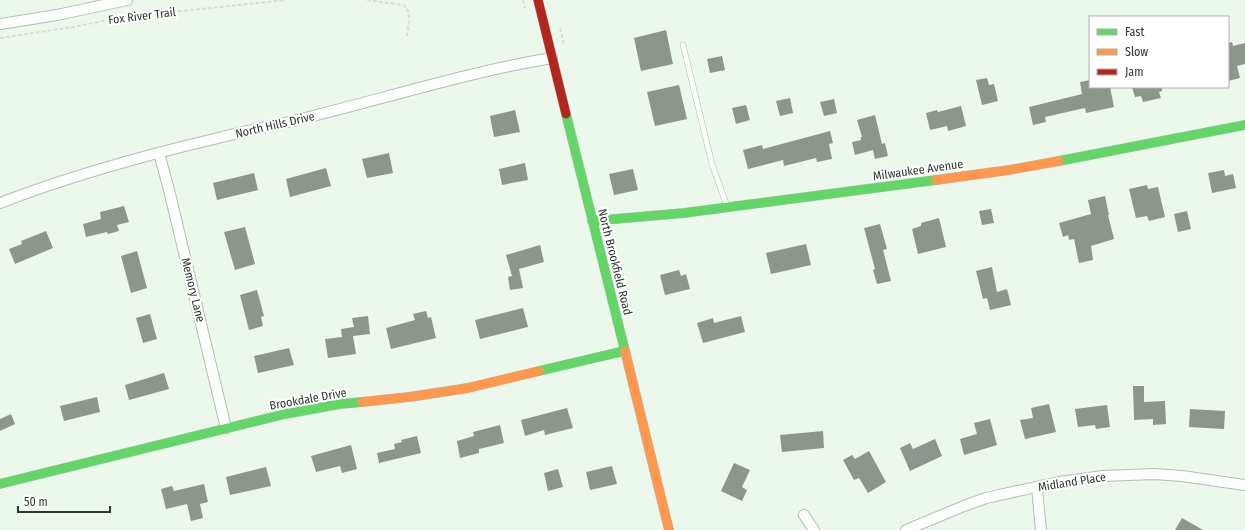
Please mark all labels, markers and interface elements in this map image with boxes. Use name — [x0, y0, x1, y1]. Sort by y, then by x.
street label: Fox River Trail — [107, 5, 177, 27]
legend — [1089, 16, 1229, 88]
text: Fast — [1125, 25, 1144, 39]
text: Slow — [1125, 45, 1148, 59]
text: Jam — [1125, 65, 1143, 79]
street label: North Hills Drive — [234, 109, 316, 141]
street label: Milwaukee Avenue — [872, 157, 964, 183]
street label: North Brookfield Road — [595, 207, 635, 317]
street label: Memory Lane — [178, 256, 208, 324]
street label: Brookdale Drive — [268, 385, 348, 413]
street label: Midland Place — [1037, 470, 1107, 494]
scale bar — [18, 488, 110, 514]
text: 50 m — [24, 495, 48, 509]

